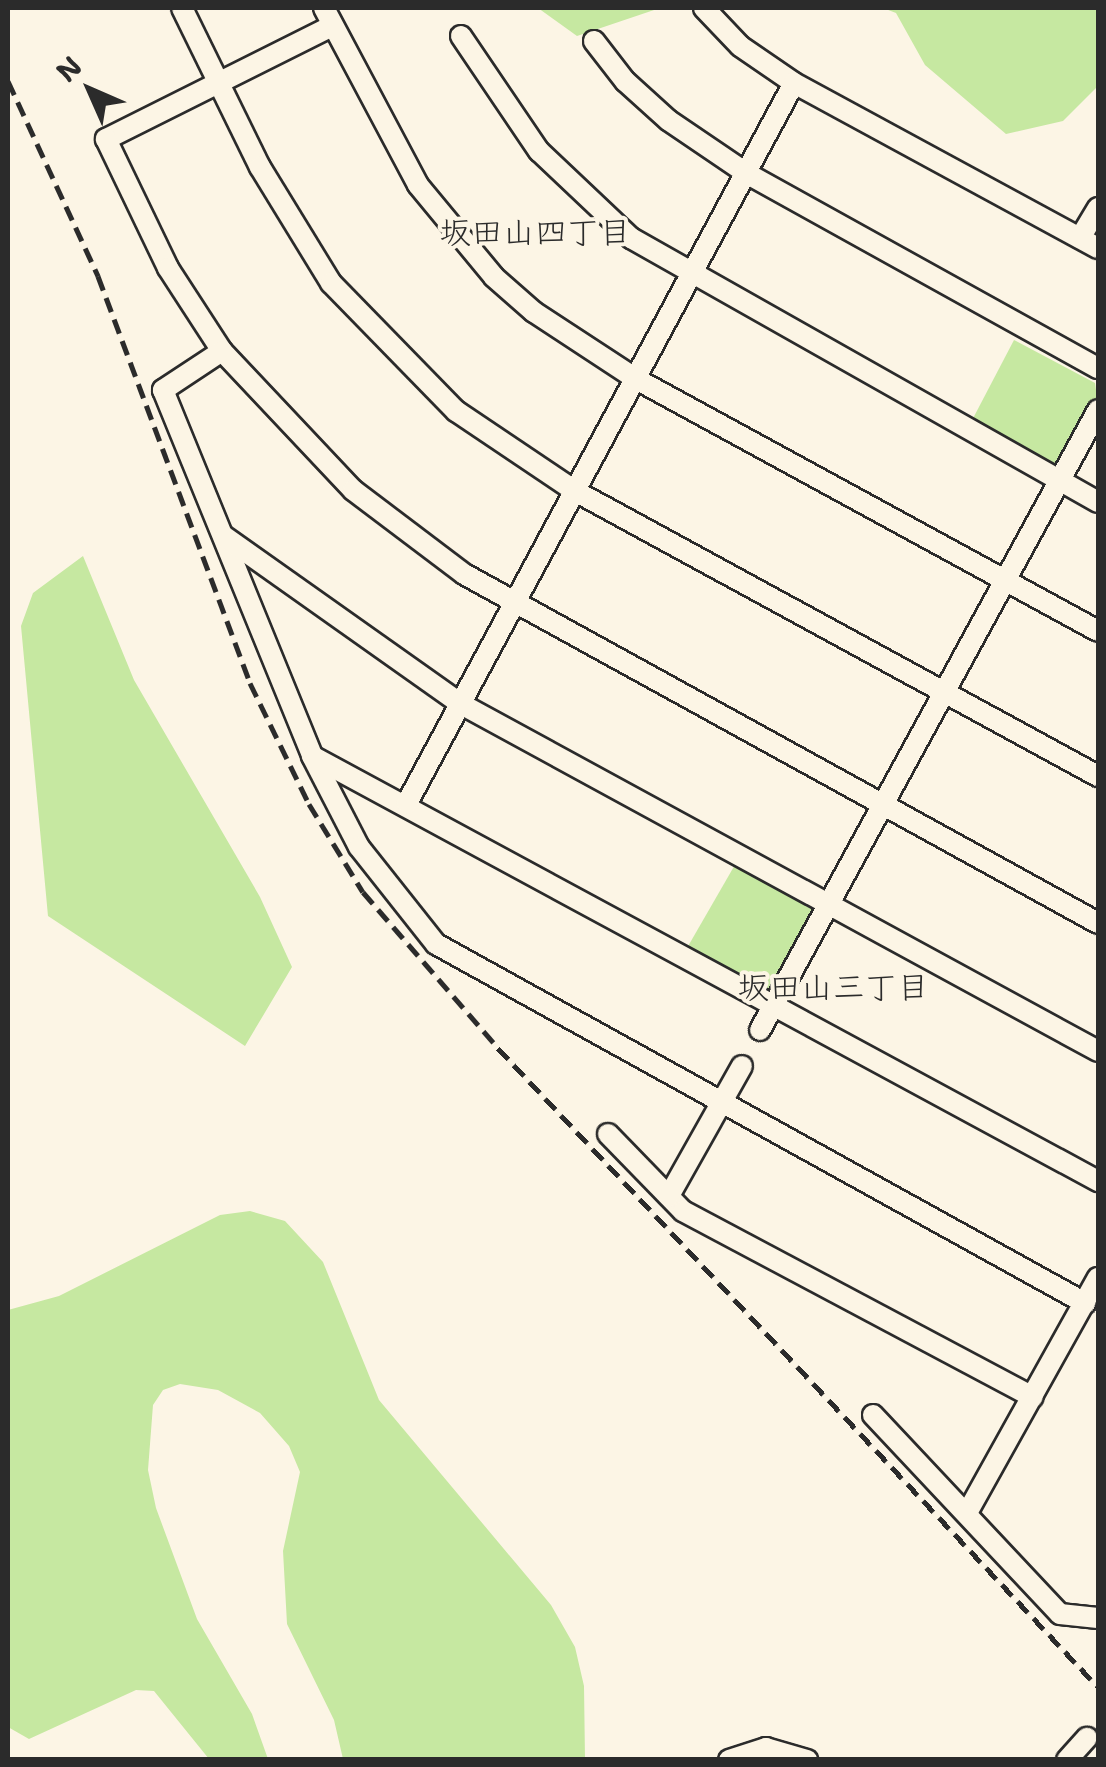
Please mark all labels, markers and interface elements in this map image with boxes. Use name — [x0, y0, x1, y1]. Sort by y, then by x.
north arrow — [40, 40, 140, 140]
text: N — [48, 48, 90, 90]
district label: 坂田山四丁目 — [439, 213, 631, 251]
district label: 坂田山三丁目 — [737, 968, 929, 1006]

